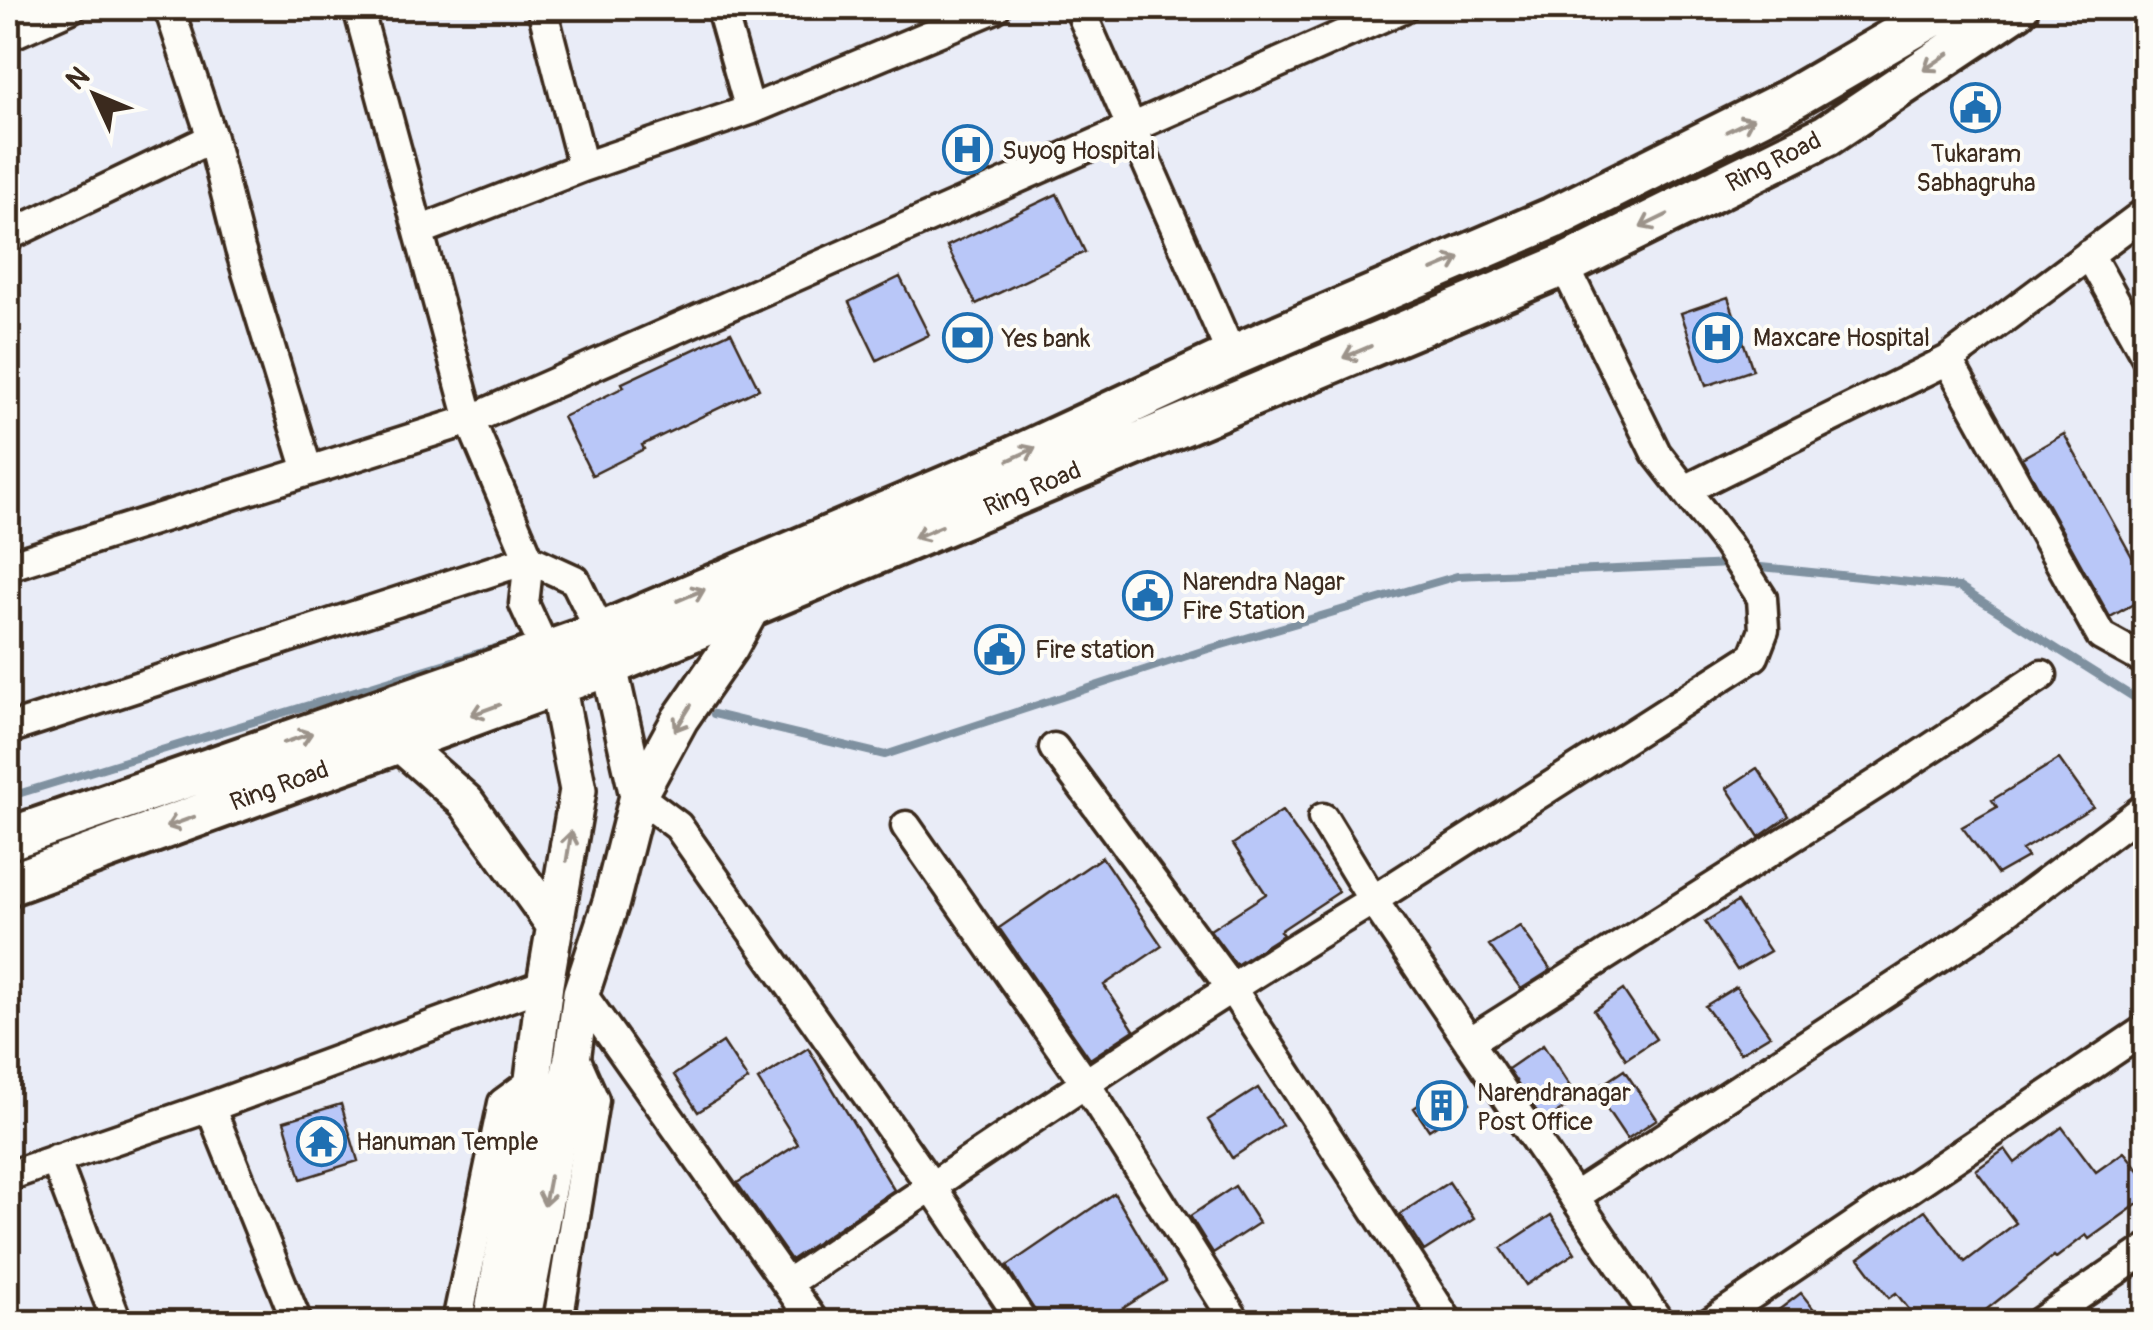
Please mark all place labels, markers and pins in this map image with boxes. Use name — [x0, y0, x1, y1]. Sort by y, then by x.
public building icon: Tukaram Sabhagruha — [1950, 81, 2002, 133]
hospital icon: Suyog Hospital — [941, 124, 993, 176]
place label: Suyog Hospital — [1002, 136, 1156, 167]
place label: Tukaram Sabhagruha — [1916, 139, 2036, 199]
hospital icon: Maxcare Hospital — [1692, 311, 1744, 363]
bank icon: Yes bank — [941, 312, 993, 364]
place label: Maxcare Hospital — [1753, 323, 1930, 354]
place label: Yes bank — [1001, 324, 1091, 355]
place label: Narendra Nagar Fire Station — [1182, 567, 1345, 627]
public building icon: Narendra Nagar Fire Station — [1121, 569, 1173, 621]
public building icon: Fire station — [974, 623, 1026, 675]
place label: Fire station — [1035, 635, 1155, 666]
place label: Narendranagar Post Office — [1477, 1078, 1631, 1138]
building icon: Narendranagar Post Office — [1416, 1080, 1468, 1132]
temple icon: Hanuman Temple — [295, 1115, 347, 1167]
place label: Hanuman Temple — [356, 1127, 539, 1158]

